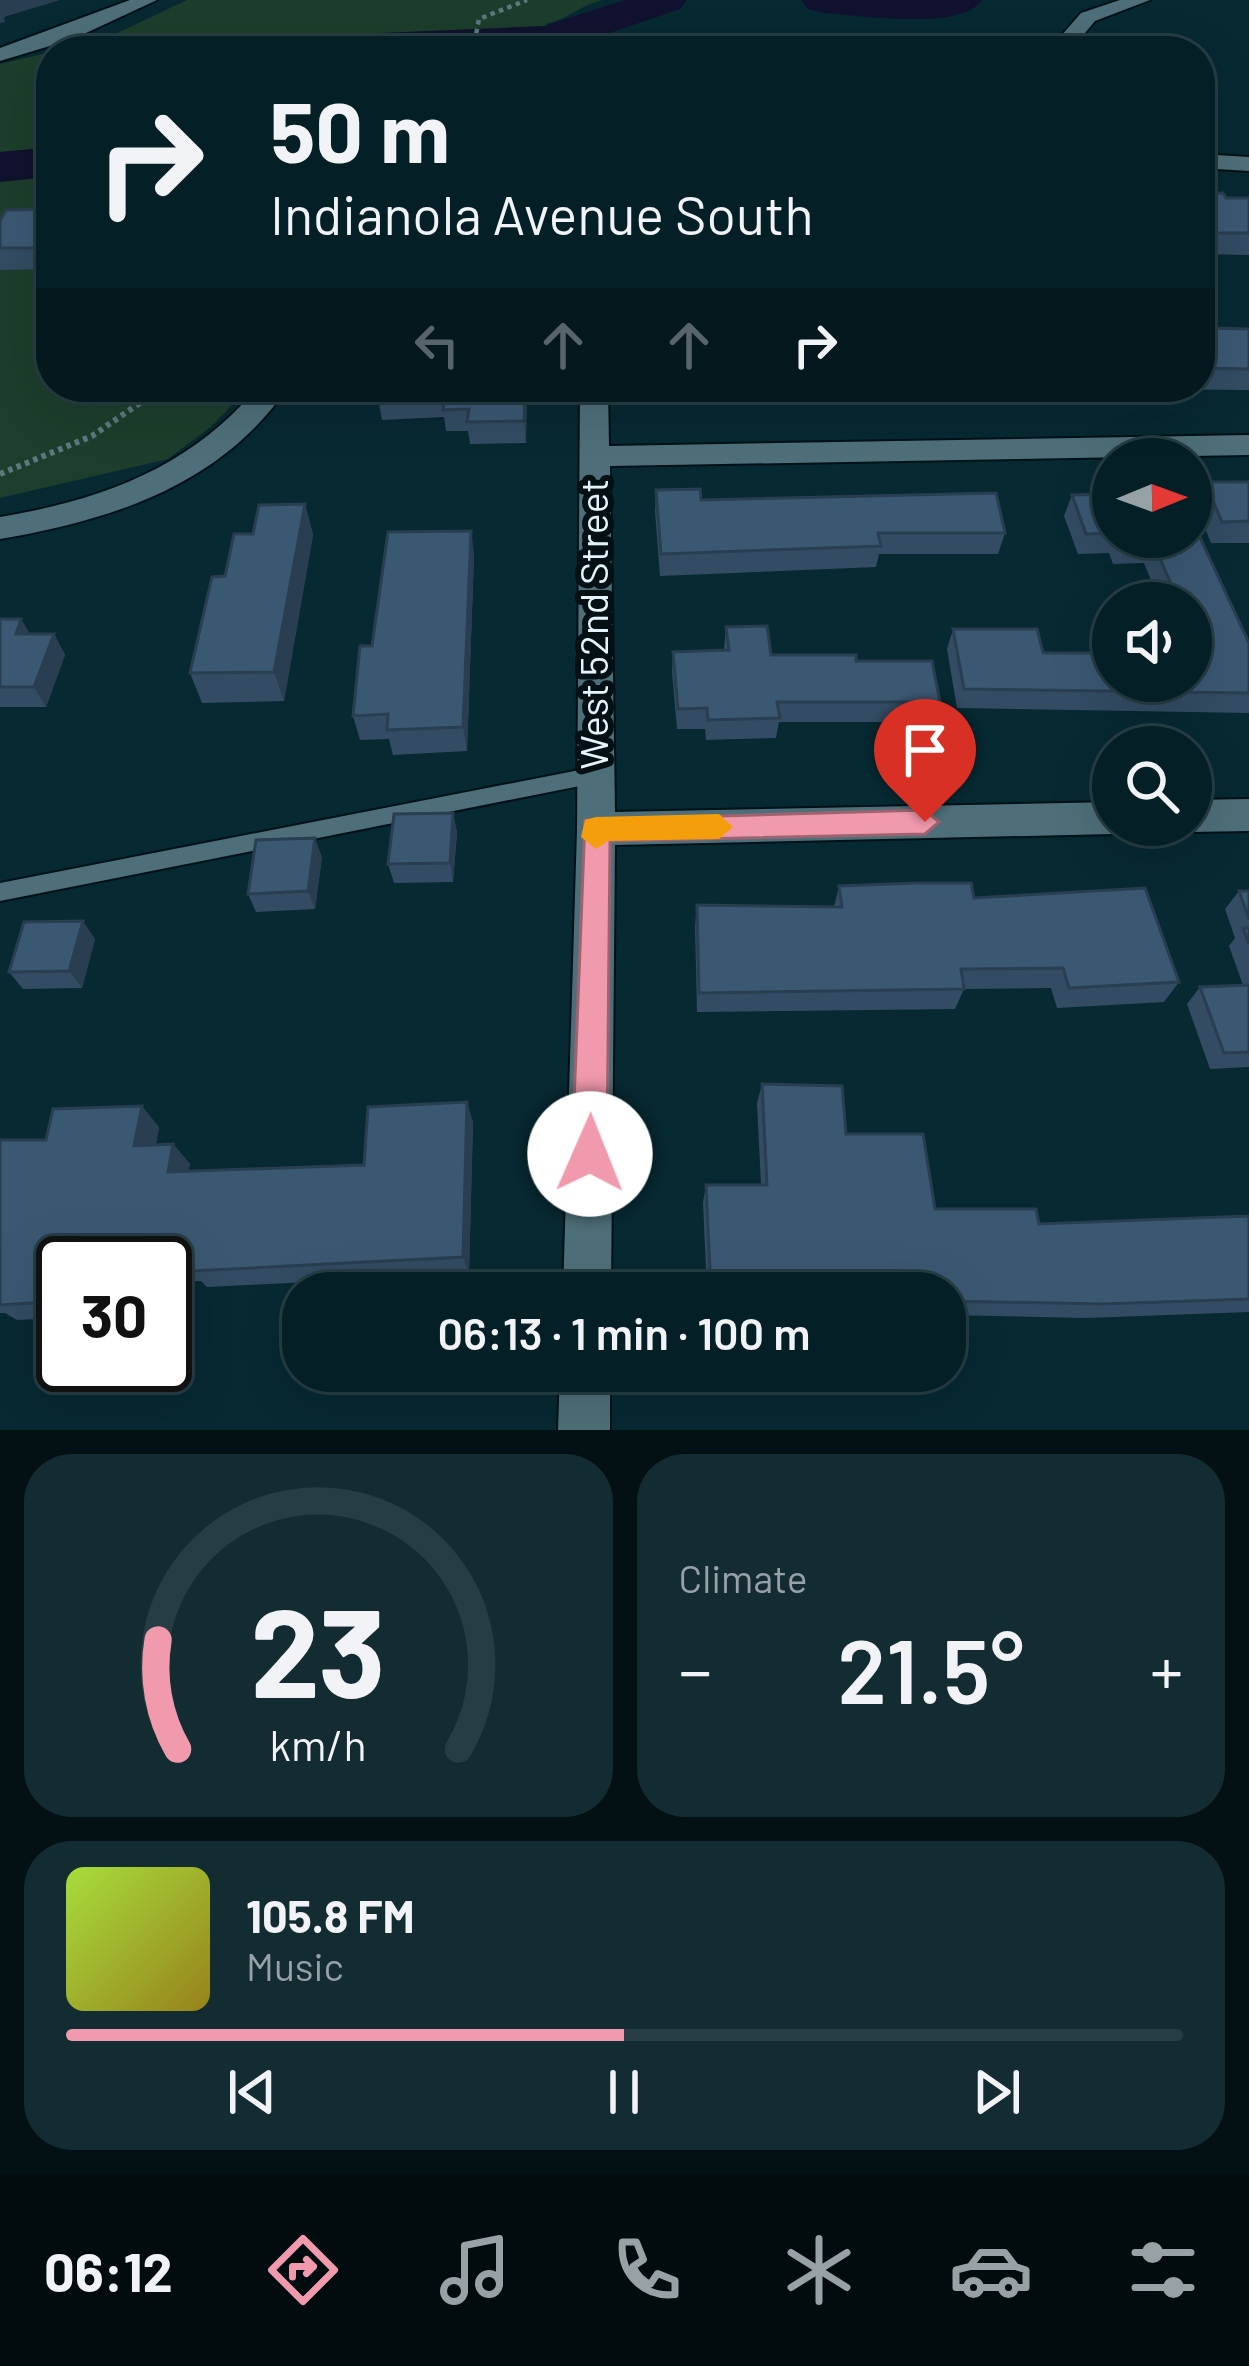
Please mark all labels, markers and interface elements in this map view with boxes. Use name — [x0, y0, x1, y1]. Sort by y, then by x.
text: 50 m — [270, 79, 450, 180]
icon: right — [72, 84, 228, 240]
text: Indianola Avenue South — [270, 181, 814, 246]
icon: left — [404, 312, 470, 378]
icon: ahead — [530, 312, 596, 378]
icon: ahead — [656, 312, 722, 378]
icon: right — [782, 312, 848, 378]
north arrow — [1092, 438, 1212, 558]
map controls — [1092, 438, 1212, 846]
street label: West 52nd Street — [569, 479, 616, 769]
button: sound — [1092, 582, 1212, 702]
pin — [874, 699, 976, 822]
icon: arrive — [892, 717, 958, 783]
button: search — [1092, 726, 1212, 846]
position arrow — [527, 1091, 653, 1217]
speed limit sign: 30 — [36, 1236, 192, 1392]
text: 06:13 · 1 min · 100 m — [438, 1305, 810, 1359]
text: Climate — [679, 1554, 808, 1601]
text: 23 — [250, 1573, 386, 1723]
text: 21.5° — [837, 1614, 1024, 1722]
text: − — [679, 1629, 712, 1708]
text: + — [1150, 1629, 1183, 1708]
text: km/h — [270, 1717, 367, 1769]
text: 105.8 FM — [246, 1888, 415, 1942]
text: Music — [246, 1942, 344, 1989]
icon: previous — [219, 2059, 285, 2125]
icon: pause — [591, 2059, 657, 2125]
icon: next — [964, 2059, 1030, 2125]
icon: directions — [261, 2228, 345, 2312]
icon: music — [433, 2228, 517, 2312]
icon: phone — [605, 2228, 689, 2312]
icon: climate — [777, 2228, 861, 2312]
icon: car — [949, 2228, 1033, 2312]
icon: filters — [1121, 2228, 1205, 2312]
text: 06:12 — [44, 2238, 173, 2303]

